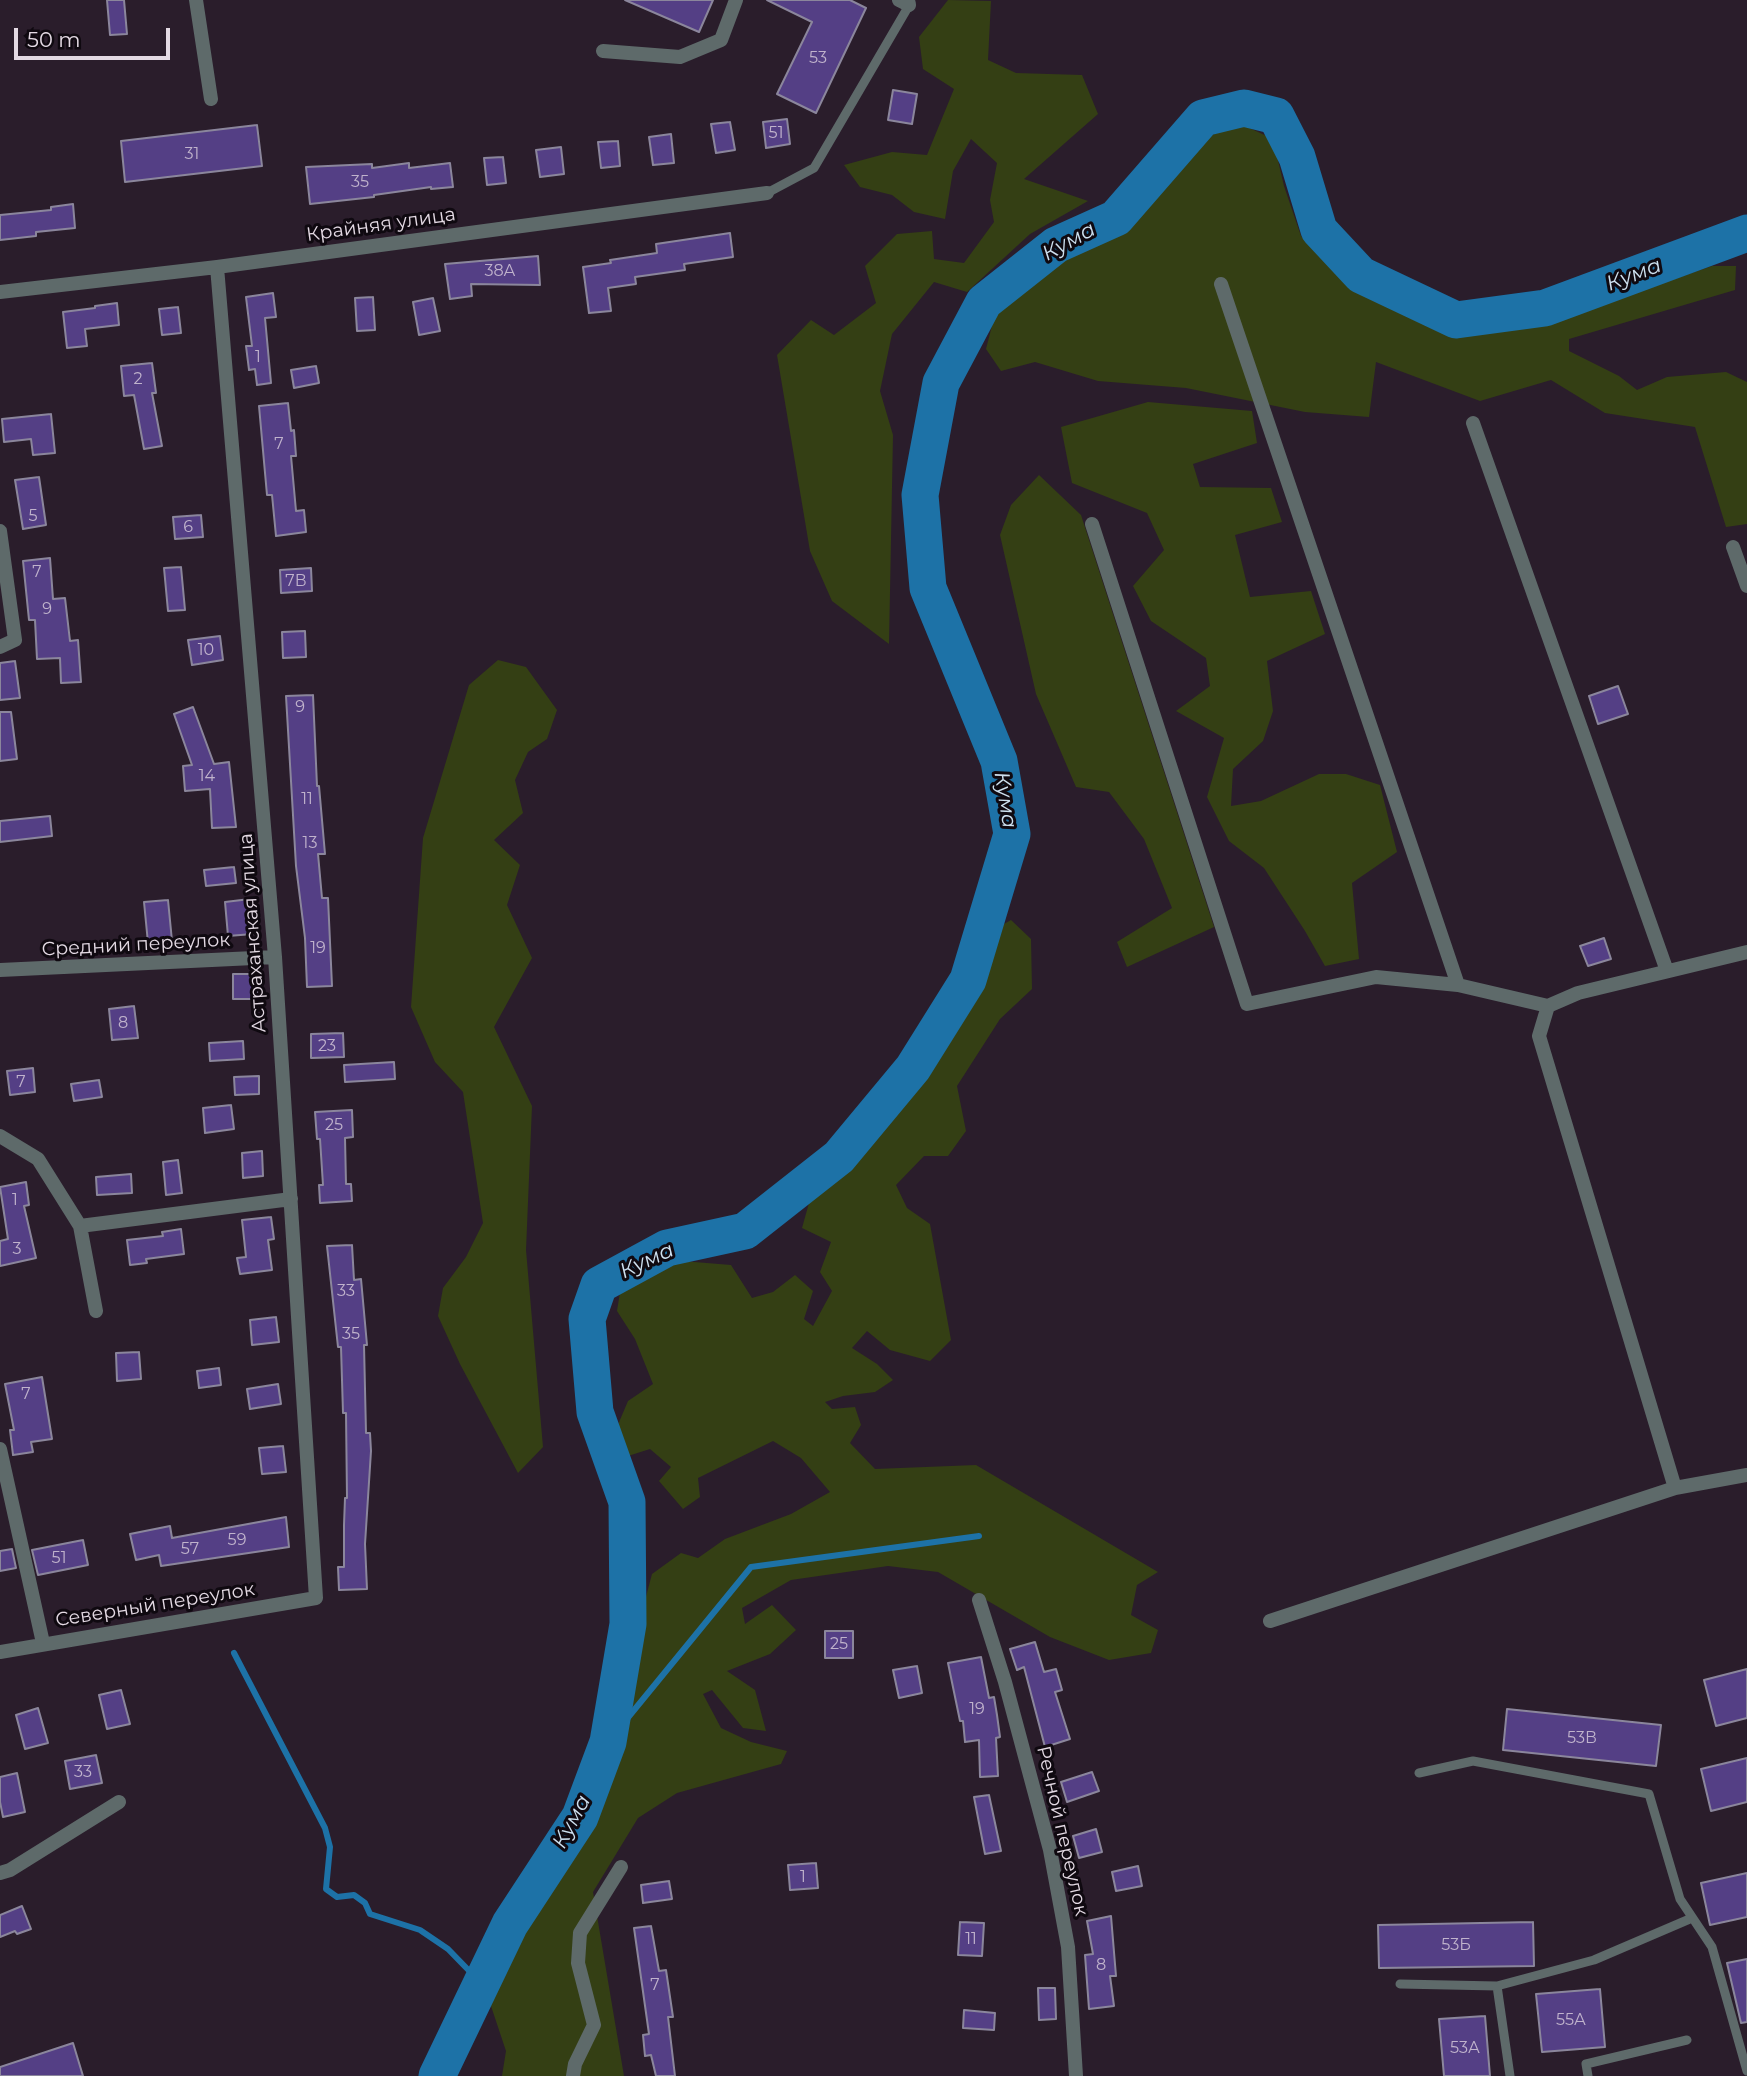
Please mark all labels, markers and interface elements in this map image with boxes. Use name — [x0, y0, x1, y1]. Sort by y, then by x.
scale bar — [18, 14, 173, 58]
text: 50 m — [27, 27, 81, 52]
house number: 53 — [809, 48, 827, 68]
house number: 51 — [769, 123, 783, 143]
house number: 31 — [185, 144, 199, 164]
house number: 35 — [351, 172, 369, 192]
street label: Крайняя улица — [305, 203, 457, 247]
water label: Кума — [1038, 217, 1100, 267]
water label: Кума — [1603, 253, 1665, 297]
house number: 38А — [484, 261, 516, 281]
house number: 1 — [255, 347, 261, 367]
house number: 2 — [133, 369, 143, 389]
house number: 7 — [274, 434, 284, 454]
house number: 5 — [28, 506, 38, 526]
house number: 6 — [183, 517, 193, 537]
house number: 7 — [32, 562, 42, 582]
house number: 7В — [285, 571, 307, 591]
house number: 9 — [42, 599, 52, 619]
house number: 10 — [198, 640, 214, 660]
house number: 9 — [295, 697, 305, 717]
house number: 14 — [199, 766, 215, 786]
water label: Кума — [988, 770, 1022, 830]
house number: 11 — [301, 789, 313, 809]
street label: Астраханская улица — [235, 833, 271, 1033]
house number: 13 — [303, 833, 317, 853]
street label: Средний переулок — [41, 929, 231, 961]
house number: 19 — [310, 938, 326, 958]
house number: 8 — [118, 1013, 128, 1033]
house number: 23 — [318, 1036, 336, 1056]
house number: 7 — [16, 1072, 26, 1092]
house number: 25 — [325, 1115, 343, 1135]
house number: 1 — [12, 1190, 18, 1210]
water label: Кума — [616, 1238, 678, 1284]
house number: 3 — [12, 1239, 22, 1259]
house number: 33 — [337, 1281, 355, 1301]
house number: 35 — [342, 1324, 360, 1344]
house number: 7 — [21, 1384, 31, 1404]
house number: 59 — [228, 1530, 246, 1550]
house number: 57 — [181, 1539, 199, 1559]
house number: 51 — [52, 1548, 66, 1568]
street label: Северный переулок — [54, 1578, 256, 1632]
house number: 25 — [830, 1634, 848, 1654]
house number: 19 — [969, 1699, 985, 1719]
house number: 53В — [1567, 1728, 1597, 1748]
street label: Речной переулок — [1031, 1744, 1093, 1918]
house number: 33 — [74, 1762, 92, 1782]
water label: Кума — [548, 1791, 596, 1853]
house number: 1 — [800, 1867, 806, 1887]
house number: 11 — [965, 1929, 977, 1949]
house number: 53Б — [1441, 1935, 1471, 1955]
house number: 8 — [1096, 1955, 1106, 1975]
house number: 7 — [650, 1975, 660, 1995]
house number: 55А — [1556, 2010, 1586, 2030]
house number: 53А — [1450, 2038, 1480, 2058]

